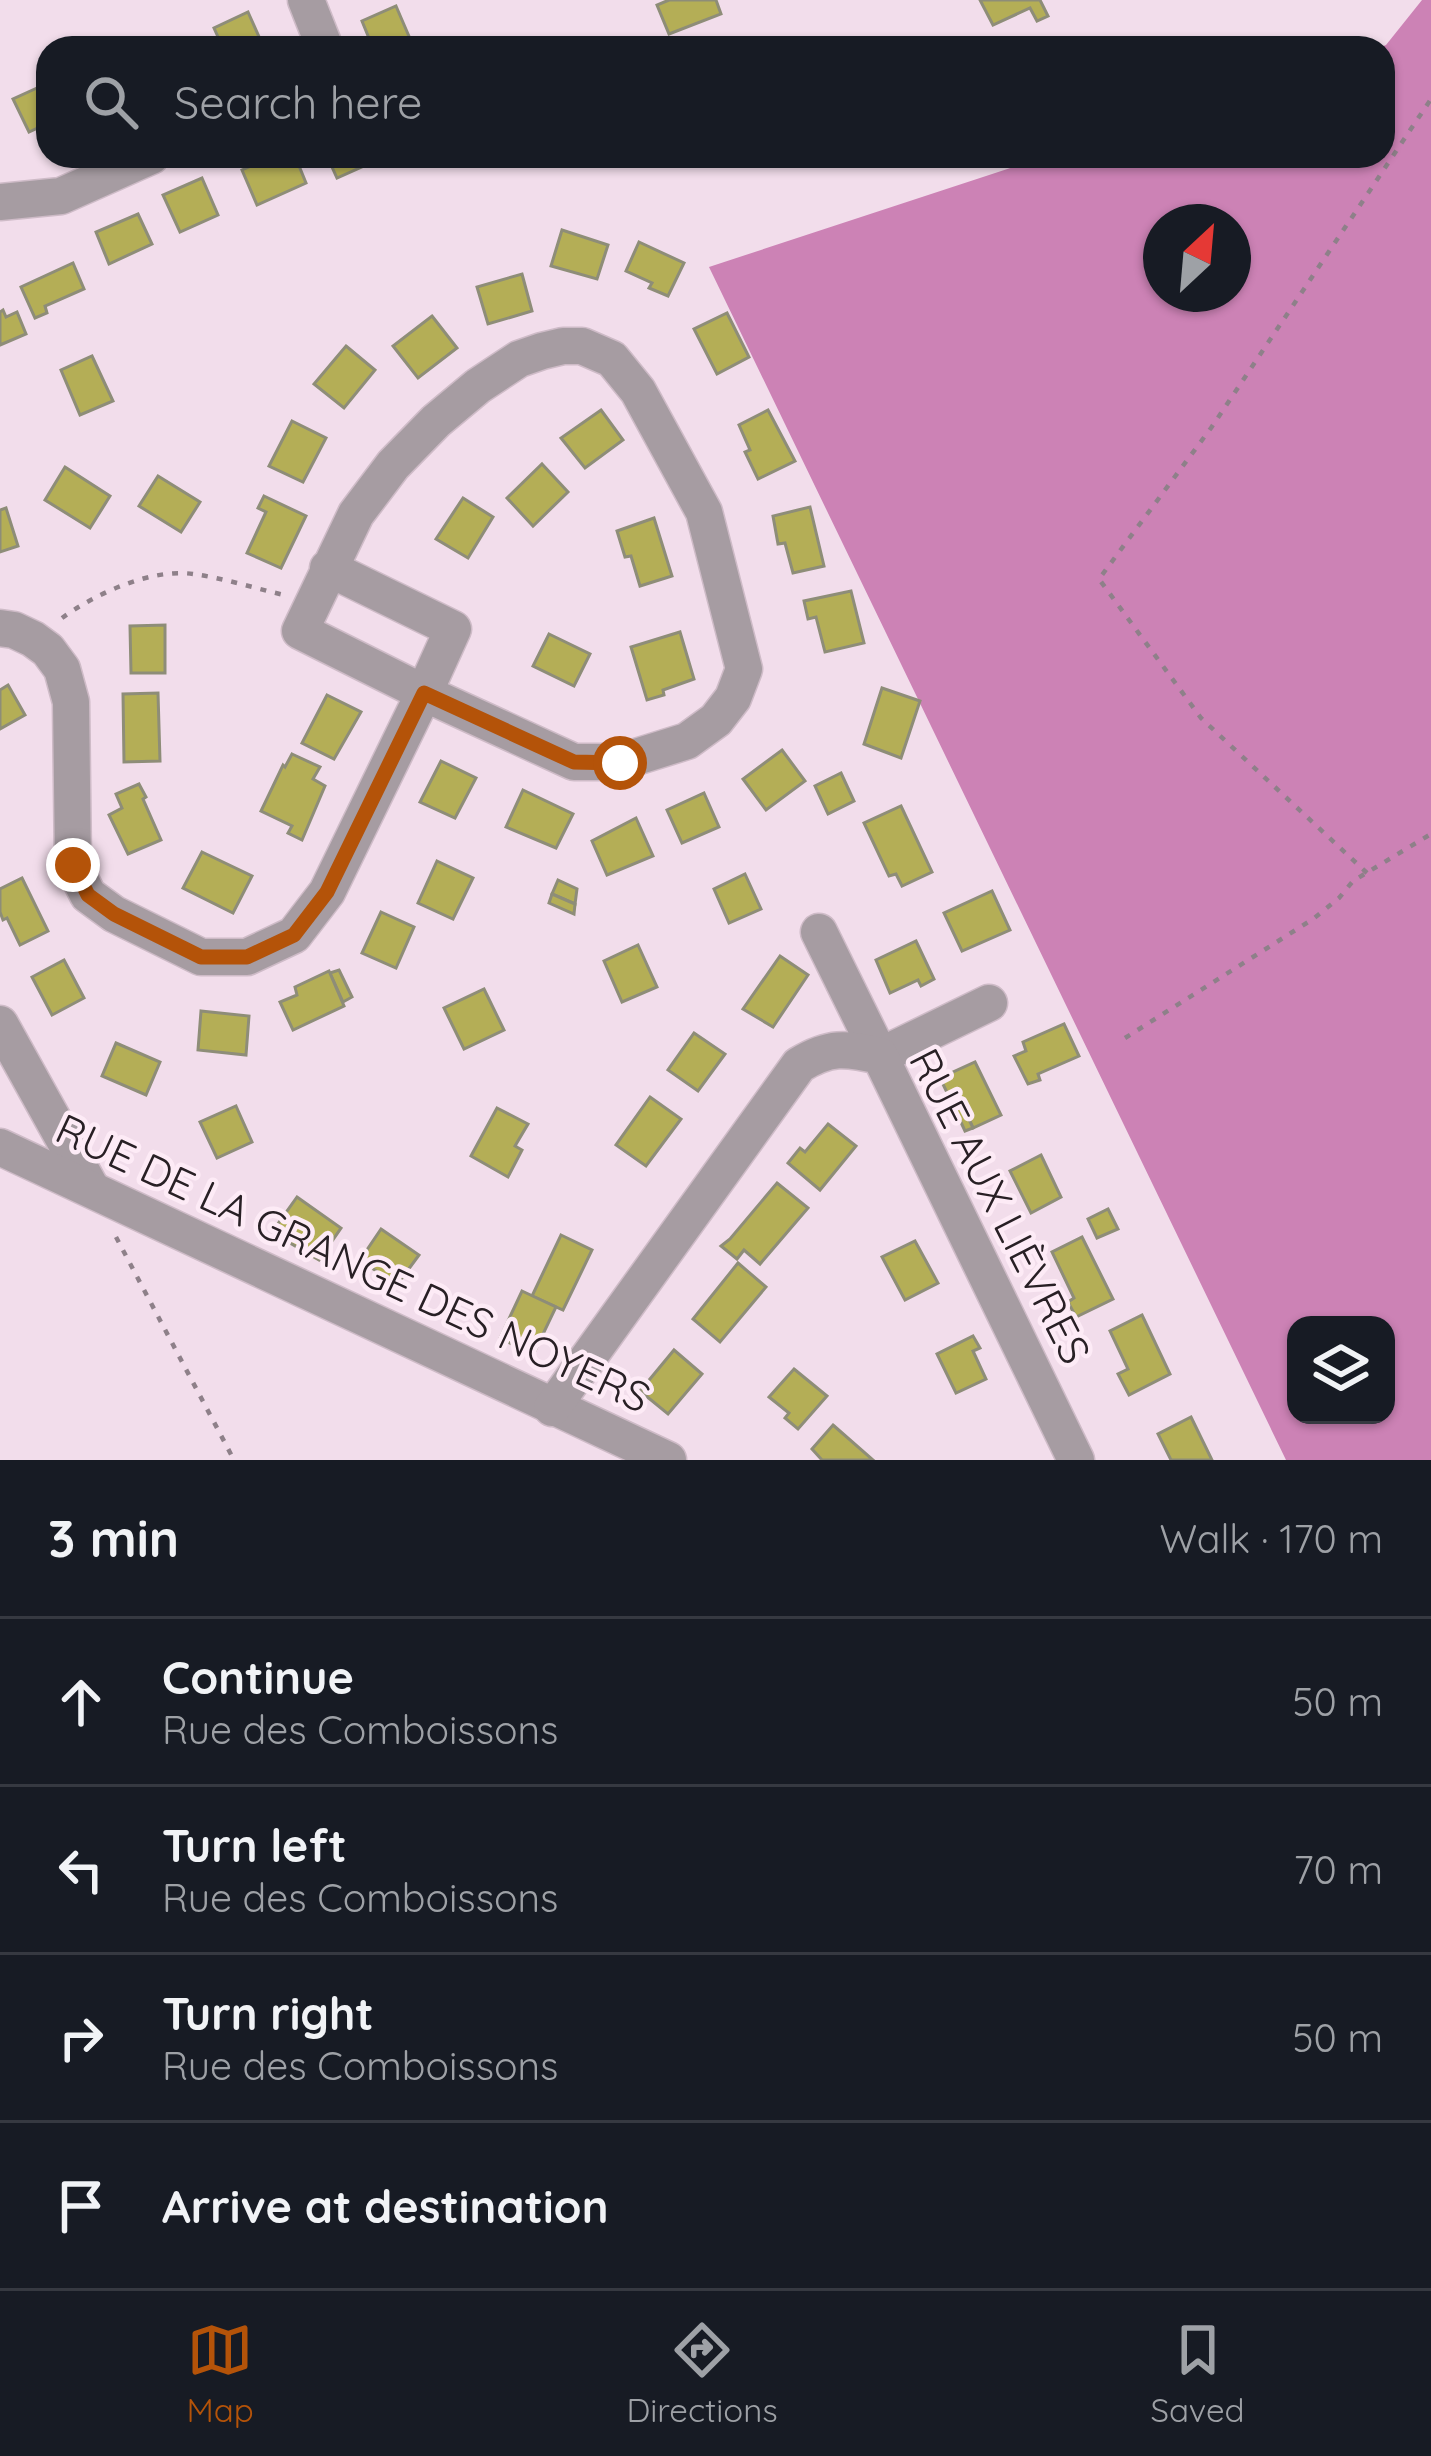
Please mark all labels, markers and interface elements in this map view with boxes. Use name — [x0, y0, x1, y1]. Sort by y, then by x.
search box — [36, 36, 1395, 168]
icon: search — [78, 69, 144, 135]
text: Search here — [174, 74, 422, 130]
north arrow — [1143, 204, 1251, 312]
route start — [593, 736, 647, 790]
route end — [46, 838, 100, 892]
street label: RUE AUX LIÈVRES — [898, 1039, 1103, 1372]
street label: RUE DE LA GRANGE DES NOYERS — [48, 1101, 659, 1424]
map controls — [1287, 1316, 1395, 1424]
button: layers — [1287, 1316, 1395, 1424]
text: 3 min — [48, 1506, 179, 1570]
text: Walk · 170 m — [1159, 1514, 1383, 1563]
text: Continue — [162, 1649, 354, 1705]
icon: ahead — [48, 1669, 114, 1735]
text: 50 m — [1292, 1677, 1383, 1726]
text: Rue des Comboissons — [162, 1705, 558, 1754]
text: Turn left — [162, 1817, 347, 1873]
icon: left — [48, 1837, 114, 1903]
text: 70 m — [1294, 1845, 1383, 1894]
text: Rue des Comboissons — [162, 1873, 558, 1922]
text: Turn right — [162, 1985, 374, 2041]
icon: right — [48, 2005, 114, 2071]
text: 50 m — [1292, 2013, 1383, 2062]
text: Rue des Comboissons — [162, 2041, 558, 2090]
icon: arrive — [48, 2173, 114, 2239]
text: Arrive at destination — [162, 2178, 608, 2234]
tab: Map — [186, 2317, 254, 2430]
tab: Directions — [626, 2317, 778, 2430]
tab: Saved — [1151, 2317, 1245, 2430]

